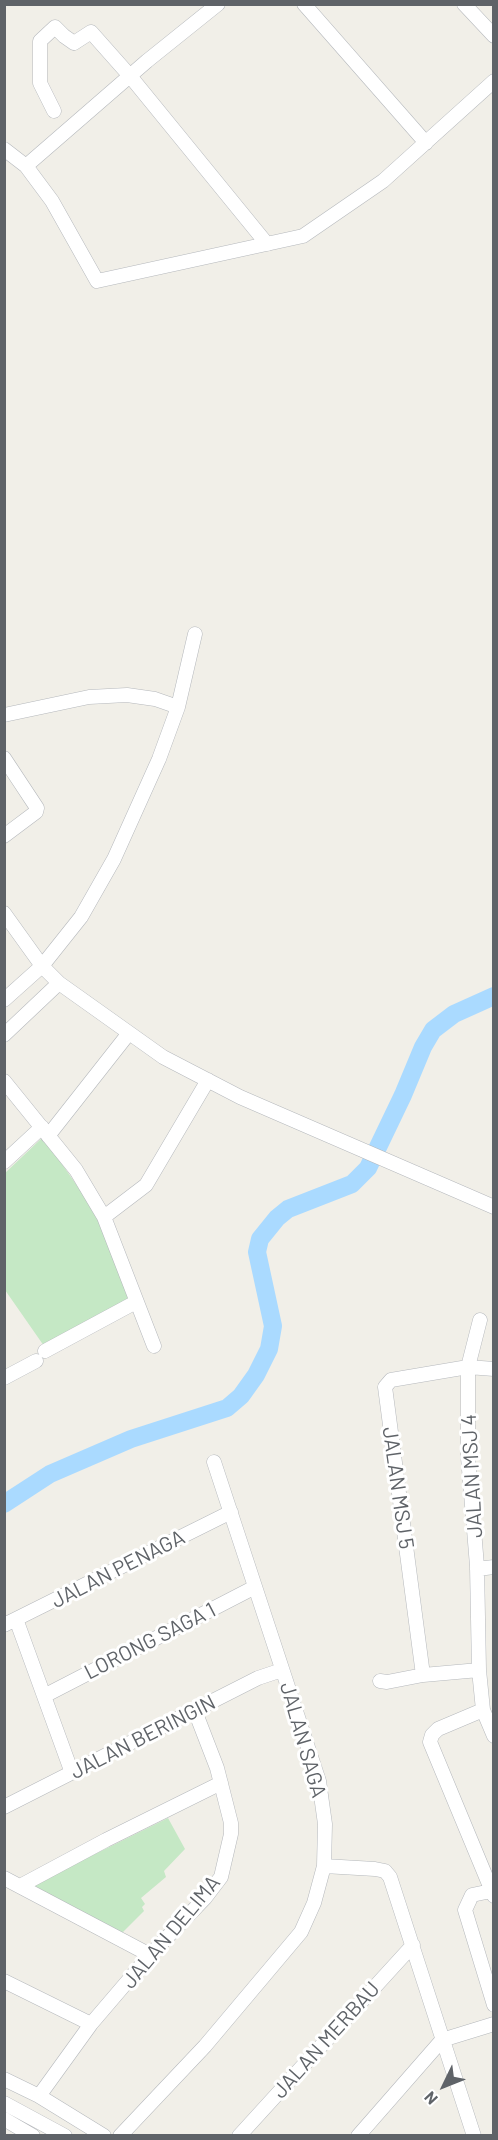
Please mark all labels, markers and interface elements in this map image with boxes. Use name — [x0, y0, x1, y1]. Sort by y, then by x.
street label: JALAN MSJ 4 — [456, 1413, 488, 1539]
street label: JALAN MSJ 5 — [377, 1425, 419, 1551]
street label: JALAN PENAGA — [47, 1525, 189, 1613]
street label: LORONG SAGA 1 — [80, 1597, 220, 1685]
street label: JALAN SAGA — [274, 1679, 332, 1801]
street label: JALAN BERINGIN — [66, 1690, 220, 1784]
street label: JALAN DELIMA — [117, 1870, 225, 1994]
street label: JALAN MERBAU — [267, 1977, 385, 2103]
north arrow — [414, 2056, 474, 2116]
text: N — [420, 2088, 441, 2109]

